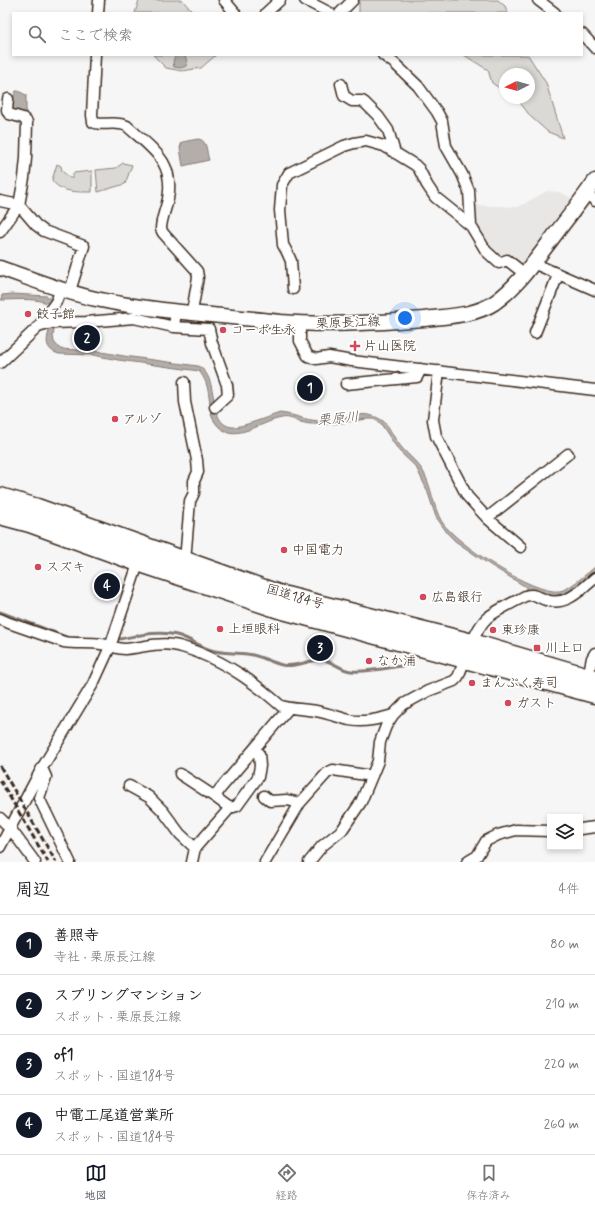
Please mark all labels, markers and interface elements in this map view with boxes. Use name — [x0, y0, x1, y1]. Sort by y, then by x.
search box — [12, 12, 583, 56]
icon: search — [26, 23, 48, 45]
text: ここで検索 — [58, 26, 133, 46]
north arrow — [499, 68, 535, 104]
place label: 餃子館 — [36, 306, 75, 323]
your location — [395, 308, 415, 328]
marker: 餃子館 — [23, 309, 33, 319]
street label: 栗原長江線 — [315, 313, 382, 333]
place label: コーポ生永 — [231, 322, 296, 339]
pin: 2 — [74, 323, 100, 353]
marker: コーポ生永 — [218, 325, 228, 335]
place label: 片山医院 — [364, 338, 416, 355]
marker: 片山医院 — [349, 340, 361, 352]
pin: 1 — [297, 373, 323, 403]
water label: 栗原川 — [316, 408, 360, 430]
place label: アルゾ — [123, 411, 161, 428]
marker: アルゾ — [110, 414, 120, 424]
place label: 中国電力 — [292, 542, 344, 559]
marker: 中国電力 — [279, 545, 289, 555]
place label: スズキ — [46, 559, 86, 576]
marker: スズキ — [33, 562, 43, 572]
pin: 4 — [94, 571, 120, 601]
street label: 国道184号 — [264, 581, 326, 613]
place label: 広島銀行 — [431, 589, 483, 606]
marker: 広島銀行 — [418, 592, 428, 602]
place label: 上垣眼科 — [228, 621, 280, 638]
place label: 東珍康 — [501, 622, 540, 639]
marker: 上垣眼科 — [215, 624, 225, 634]
marker: 東珍康 — [488, 625, 498, 635]
pin: 3 — [307, 633, 333, 663]
place label: 川上口 — [545, 640, 584, 657]
marker: 川上口 — [532, 643, 542, 653]
place label: なか浦 — [377, 653, 416, 670]
marker: なか浦 — [364, 656, 374, 666]
place label: まんぷく寿司 — [480, 675, 558, 692]
marker: まんぷく寿司 — [467, 678, 477, 688]
place label: ガスト — [516, 695, 556, 712]
marker: ガスト — [503, 698, 513, 708]
map controls — [547, 814, 583, 850]
button: layers — [547, 814, 583, 850]
text: 周辺 — [16, 879, 50, 901]
text: 4件 — [558, 881, 579, 898]
text: 善照寺 — [54, 926, 99, 946]
text: 1 — [26, 936, 32, 953]
text: 80 m — [550, 936, 579, 953]
text: 寺社 · 栗原長江線 — [54, 949, 155, 966]
text: スプリングマンション — [54, 986, 203, 1006]
text: 2 — [26, 996, 32, 1013]
text: 210 m — [545, 996, 579, 1013]
text: スポット · 栗原長江線 — [54, 1009, 181, 1026]
text: of1 — [54, 1045, 74, 1065]
text: 3 — [26, 1056, 32, 1073]
text: 220 m — [544, 1056, 579, 1073]
text: スポット · 国道184号 — [54, 1068, 176, 1085]
text: 中電工尾道営業所 — [54, 1106, 174, 1126]
text: 4 — [25, 1116, 33, 1133]
text: 260 m — [544, 1116, 579, 1133]
text: スポット · 国道184号 — [54, 1129, 176, 1146]
tab: 地図 — [85, 1162, 107, 1203]
tab: 経路 — [276, 1162, 298, 1203]
tab: 保存済み — [467, 1162, 511, 1203]

